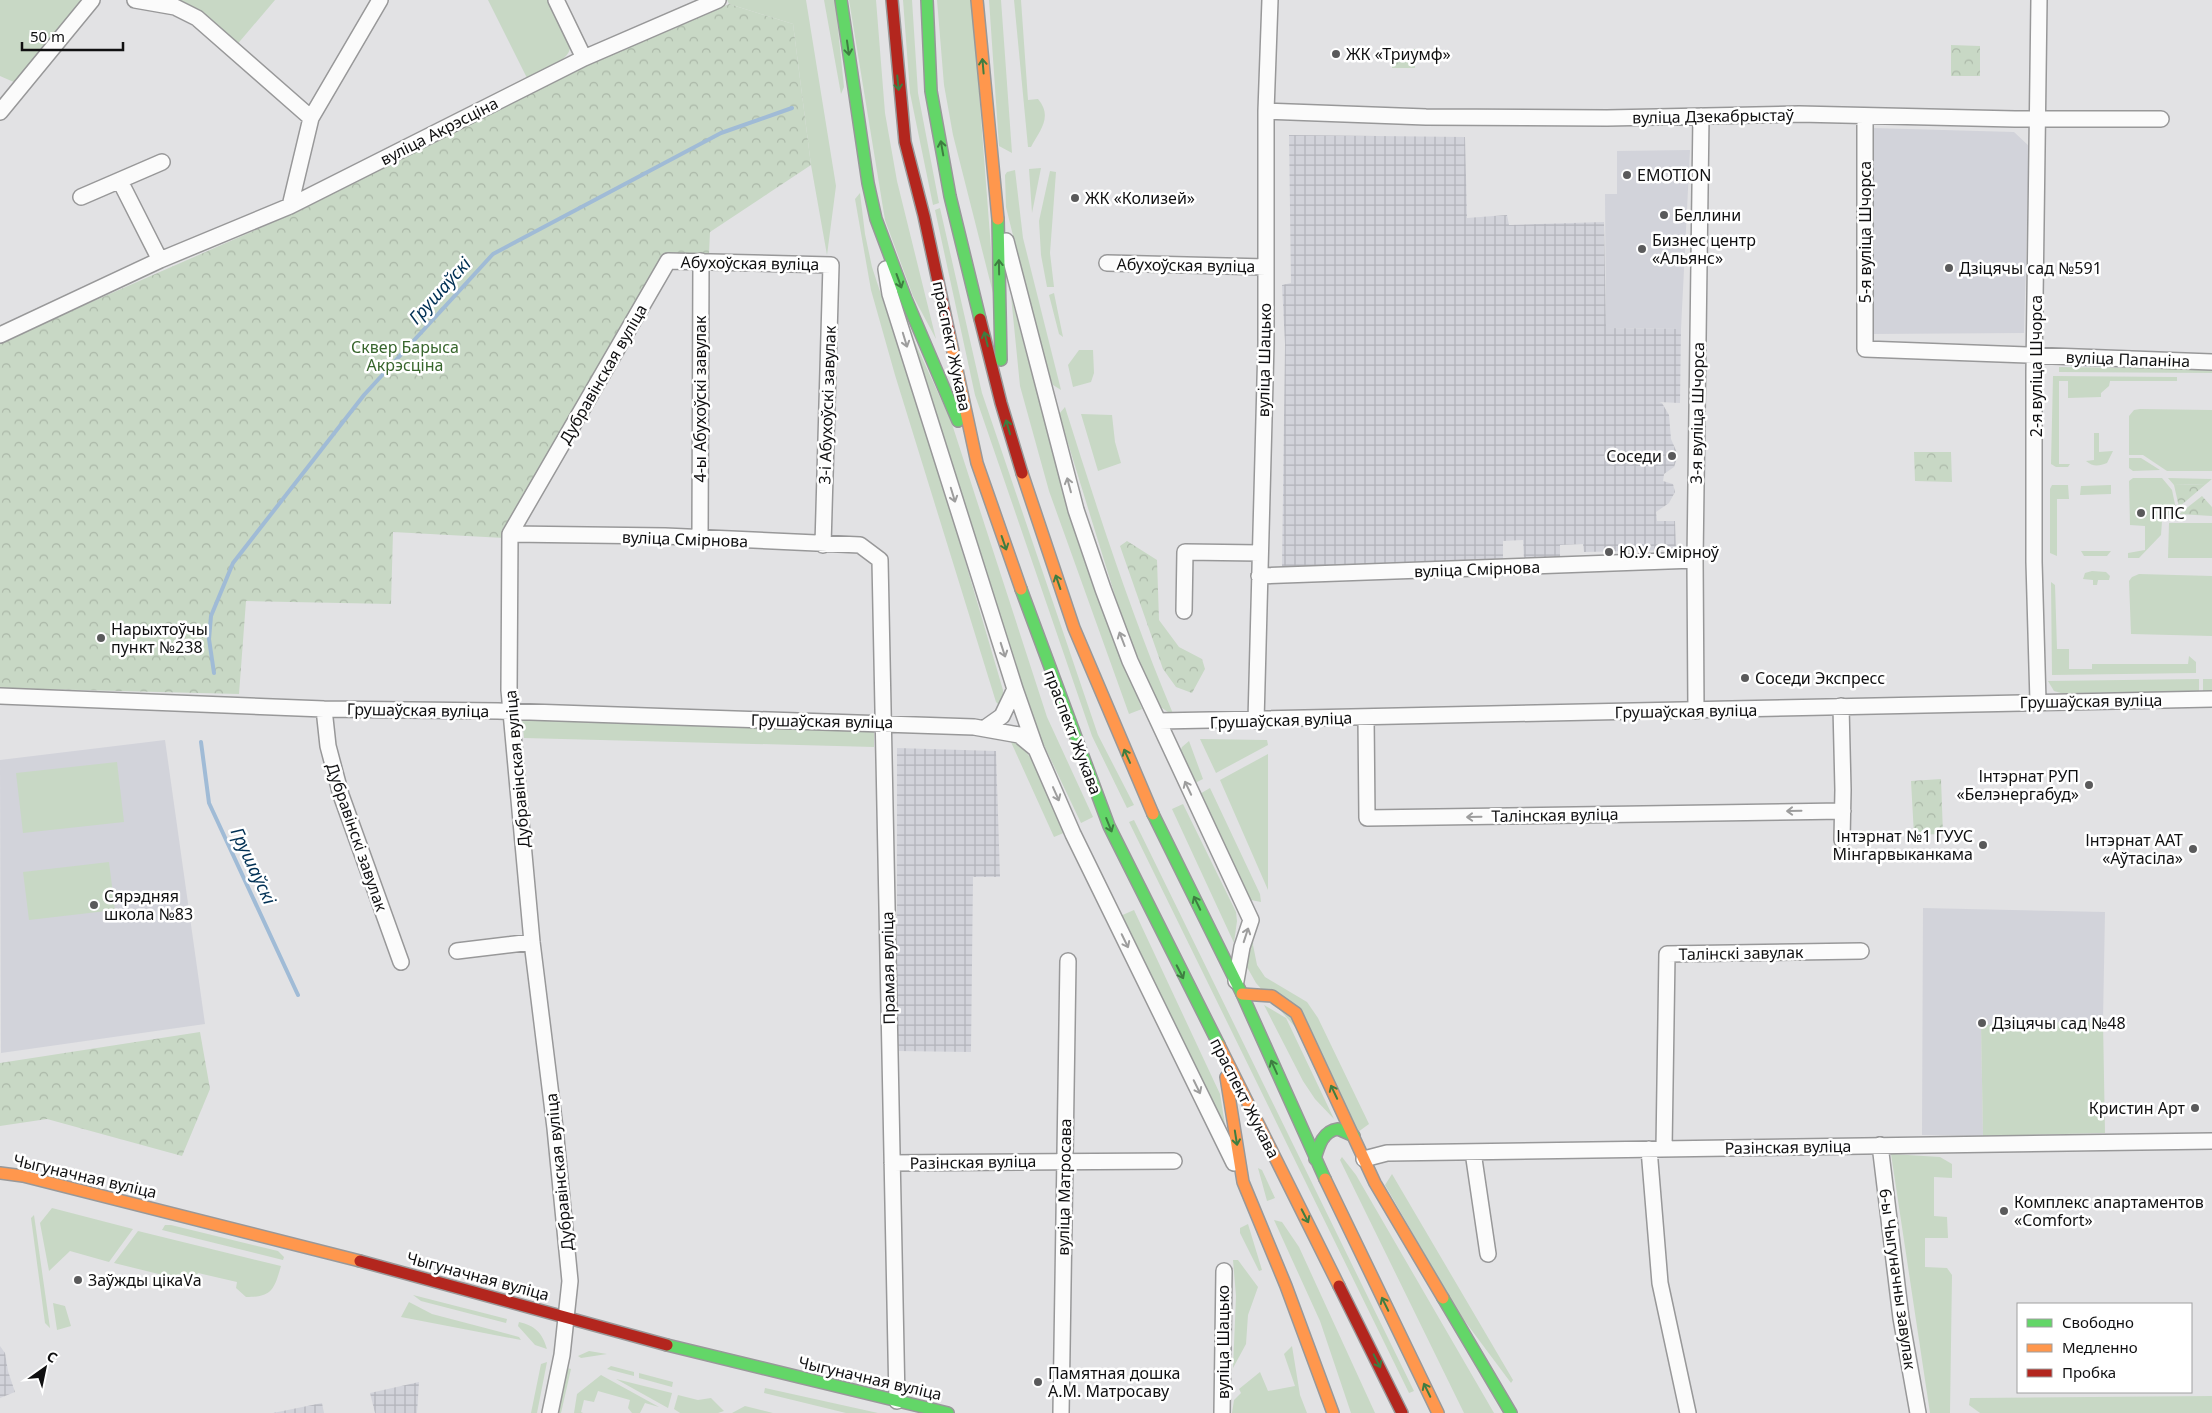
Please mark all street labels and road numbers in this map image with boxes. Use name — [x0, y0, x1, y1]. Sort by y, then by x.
street label: вуліца Акрэсціна — [376, 92, 502, 170]
street label: вуліца Дзекабрыстаў — [1632, 104, 1795, 128]
street label: 5-я вуліца Шчорса — [1854, 161, 1876, 303]
street label: Абухоўская вуліца — [680, 251, 820, 275]
street label: Абухоўская вуліца — [1116, 253, 1256, 277]
street label: праспект Жукава — [927, 279, 977, 413]
street label: 2-я вуліца Шчорса — [2025, 295, 2047, 437]
street label: Дубравінская вуліца — [554, 300, 652, 448]
street label: вуліца Шацько — [1252, 303, 1276, 417]
street label: 4-ы Абухоўскі завулак — [689, 315, 711, 482]
street label: 3-і Абухоўскі завулак — [813, 325, 841, 485]
street label: 3-я вуліца Шчорса — [1685, 342, 1709, 484]
street label: вуліца Папаніна — [2065, 346, 2191, 372]
street label: вуліца Смірнова — [622, 526, 748, 552]
street label: вуліца Смірнова — [1414, 556, 1540, 582]
street label: праспект Жукава — [1039, 666, 1107, 798]
street label: Дубравінская вуліца — [499, 689, 535, 849]
street label: Грушаўская вуліца — [2020, 689, 2162, 713]
street label: Грушаўская вуліца — [347, 698, 489, 722]
street label: Грушаўская вуліца — [1615, 699, 1757, 723]
street label: Грушаўская вуліца — [1209, 707, 1353, 733]
street label: Грушаўская вуліца — [751, 709, 893, 733]
street label: Дубравінскі завулак — [321, 760, 393, 915]
street label: Талінская вуліца — [1491, 803, 1619, 827]
street label: Прамая вуліца — [876, 911, 900, 1025]
street label: Талінскі завулак — [1678, 941, 1804, 965]
street label: праспект Жукава — [1205, 1034, 1285, 1162]
street label: Дубравінская вуліца — [540, 1092, 578, 1252]
street label: вуліца Матросава — [1052, 1118, 1076, 1256]
street label: Разінская вуліца — [1724, 1135, 1852, 1159]
street label: Чыгуначная вуліца — [11, 1149, 159, 1203]
street label: Разінская вуліца — [909, 1150, 1037, 1174]
street label: 6-ы Чыгуначны завулак — [1874, 1187, 1922, 1371]
street label: Чыгуначная вуліца — [404, 1246, 552, 1306]
street label: вуліца Шацько — [1212, 1285, 1234, 1399]
street label: Чыгуначная вуліца — [796, 1351, 944, 1405]

